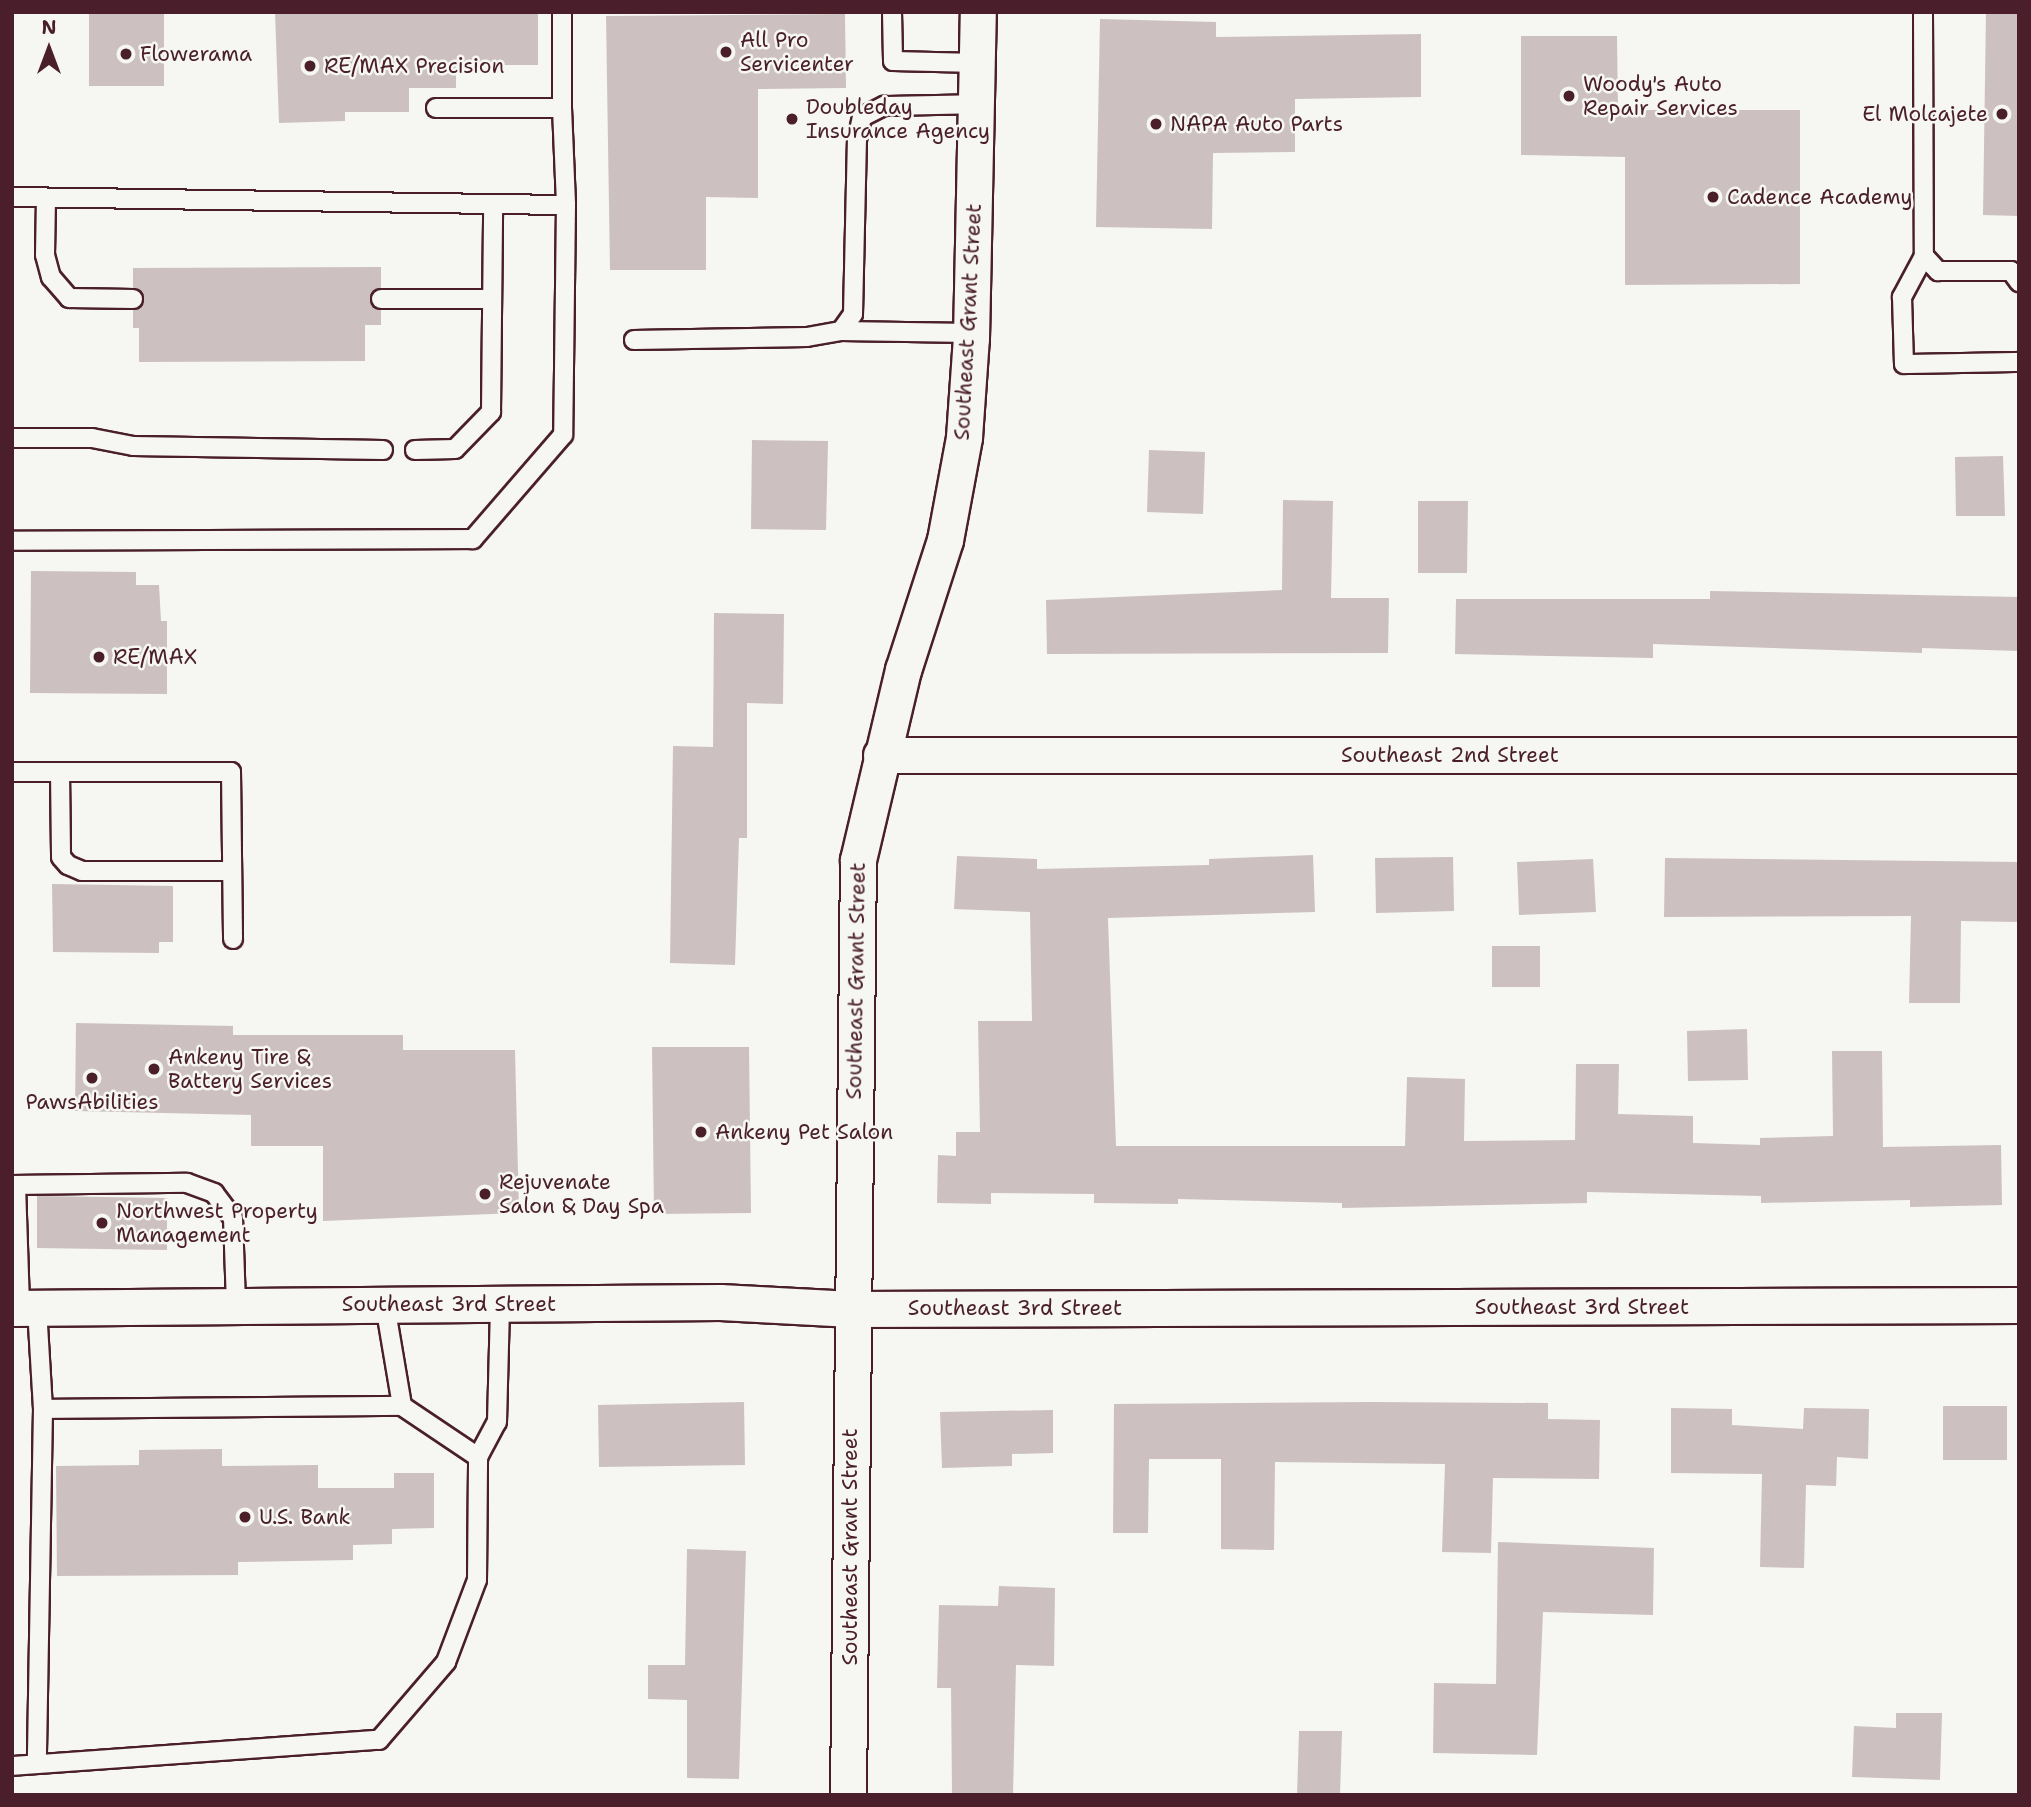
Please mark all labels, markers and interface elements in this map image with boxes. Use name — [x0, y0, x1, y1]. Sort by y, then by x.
north arrow — [14, 14, 84, 84]
text: N — [41, 15, 57, 40]
place label: All Pro Servicenter — [740, 27, 854, 77]
place label: Flowerama — [140, 41, 252, 67]
marker: All Pro Servicenter — [718, 44, 734, 60]
marker: Flowerama — [118, 46, 134, 62]
place label: RE/MAX Precision — [324, 53, 504, 79]
marker: RE/MAX Precision — [302, 58, 318, 74]
place label: Woody's Auto Repair Services — [1583, 71, 1738, 121]
marker: Woody's Auto Repair Services — [1561, 88, 1577, 104]
place label: Doubleday Insurance Agency — [806, 94, 990, 144]
place label: El Molcajete — [1862, 101, 1988, 127]
marker: El Molcajete — [1994, 106, 2010, 122]
marker: Doubleday Insurance Agency — [784, 111, 800, 127]
place label: NAPA Auto Parts — [1170, 111, 1343, 137]
marker: NAPA Auto Parts — [1148, 116, 1164, 132]
place label: Cadence Academy — [1727, 184, 1913, 210]
marker: Cadence Academy — [1705, 189, 1721, 205]
street label: Southeast Grant Street — [949, 203, 987, 441]
place label: RE/MAX — [113, 644, 197, 670]
marker: RE/MAX — [91, 649, 107, 665]
street label: Southeast 2nd Street — [1341, 742, 1559, 768]
street label: Southeast Grant Street — [841, 862, 871, 1100]
place label: Ankeny Tire & Battery Services — [168, 1044, 332, 1094]
marker: Ankeny Tire & Battery Services — [146, 1061, 162, 1077]
marker: PawsAbilities — [84, 1070, 100, 1086]
place label: PawsAbilities — [25, 1089, 159, 1115]
place label: Ankeny Pet Salon — [715, 1119, 893, 1145]
marker: Ankeny Pet Salon — [693, 1124, 709, 1140]
place label: Rejuvenate Salon & Day Spa — [499, 1169, 664, 1219]
marker: Rejuvenate Salon & Day Spa — [477, 1186, 493, 1202]
place label: Northwest Property Management — [116, 1198, 318, 1248]
marker: Northwest Property Management — [94, 1215, 110, 1231]
street label: Southeast 3rd Street — [342, 1291, 556, 1317]
street label: Southeast 3rd Street — [1475, 1294, 1689, 1320]
street label: Southeast 3rd Street — [908, 1295, 1122, 1321]
street label: Southeast Grant Street — [837, 1428, 863, 1666]
place label: U.S. Bank — [259, 1504, 351, 1530]
marker: U.S. Bank — [237, 1509, 253, 1525]

